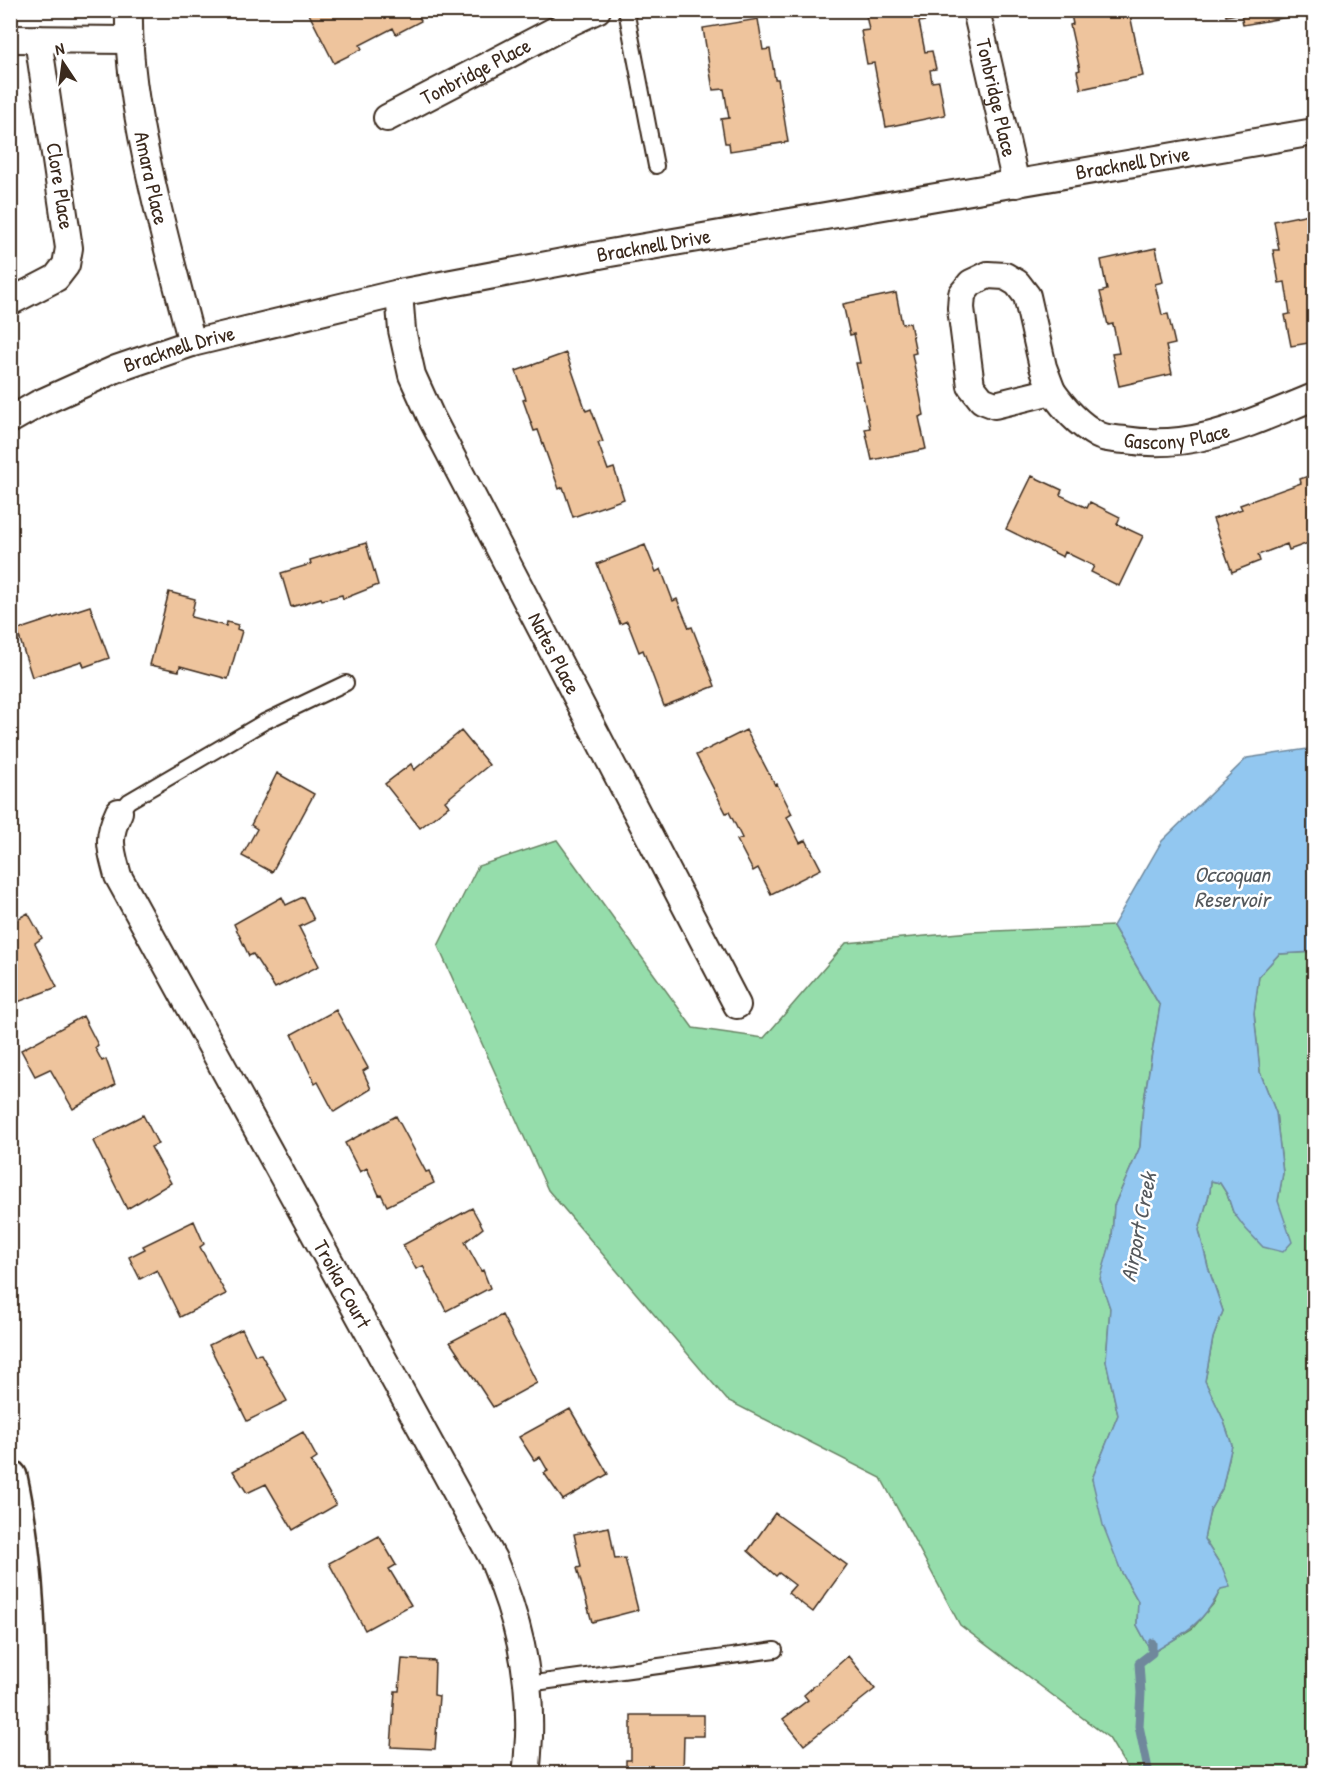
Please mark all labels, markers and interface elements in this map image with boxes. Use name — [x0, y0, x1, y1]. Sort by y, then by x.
street label: Tonbridge Place — [415, 31, 536, 112]
north arrow — [33, 33, 93, 93]
street label: Tonbridge Place — [969, 36, 1024, 160]
text: N — [53, 37, 67, 60]
street label: Amara Place — [127, 129, 176, 227]
street label: Bracknell Drive — [1073, 139, 1192, 187]
street label: Clore Place — [39, 141, 82, 231]
street label: Bracknell Drive — [594, 221, 713, 269]
street label: Bracknell Drive — [119, 318, 238, 379]
street label: Gascony Place — [1122, 416, 1233, 456]
street label: Nates Place — [521, 607, 588, 699]
water label: Occoquan Reservoir — [1194, 859, 1272, 914]
water label: Airport Creek — [1113, 1168, 1164, 1284]
street label: Troika Court — [307, 1235, 379, 1334]

